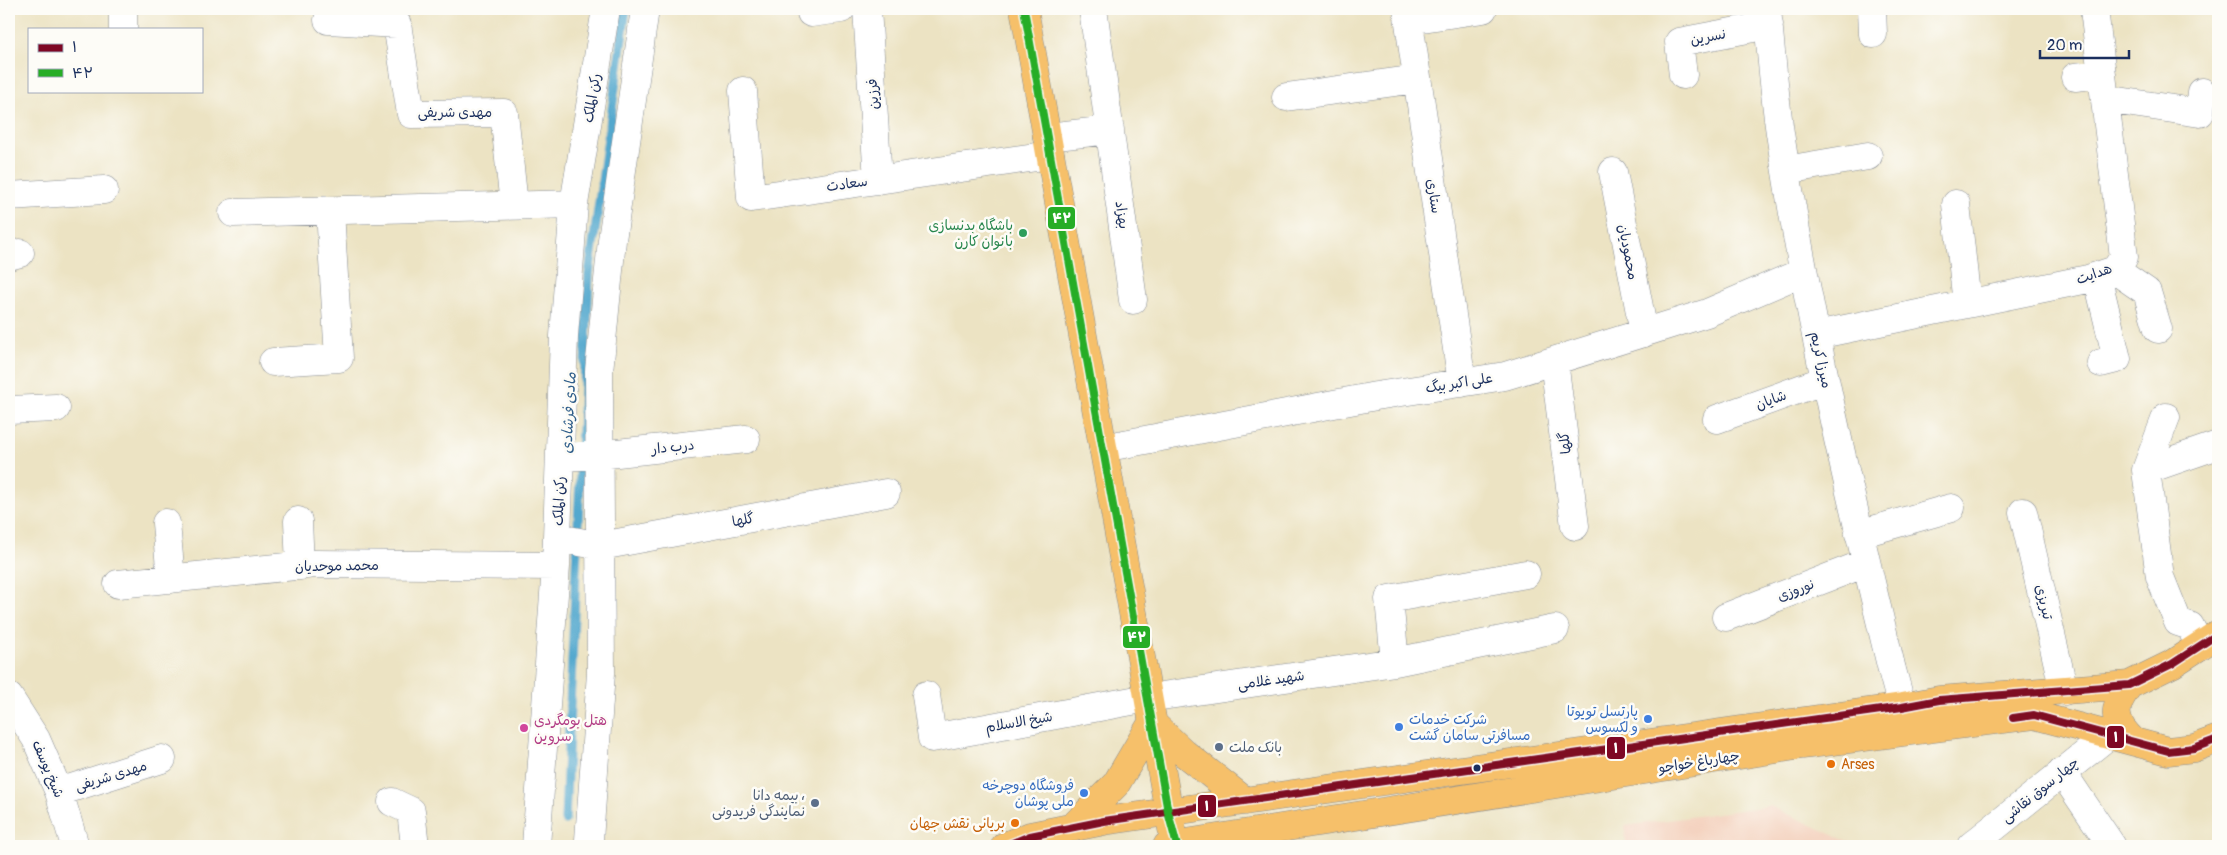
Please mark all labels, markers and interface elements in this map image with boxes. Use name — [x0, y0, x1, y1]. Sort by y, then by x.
street label: نسرین — [1689, 25, 1727, 49]
legend — [28, 28, 202, 92]
scale bar — [2040, 28, 2128, 60]
text: 20 m — [2047, 36, 2082, 55]
text: ۱ — [72, 38, 77, 57]
text: ۴۲ — [72, 64, 93, 83]
street label: رکن الملک — [580, 72, 604, 124]
street label: فرزین — [863, 78, 883, 110]
street label: مهدی شریفی — [418, 104, 492, 121]
street label: سعادت — [825, 173, 869, 195]
street label: ستاری — [1423, 178, 1445, 214]
street label: بهزاد — [1112, 200, 1132, 230]
line badge: ۴۲ — [1047, 206, 1076, 230]
text: ۴۲ — [1052, 210, 1072, 227]
place label: باشگاه بدنسازی بانوان کارن — [929, 217, 1013, 250]
street label: محمودیان — [1614, 223, 1642, 281]
marker: باشگاه بدنسازی بانوان کارن — [1017, 227, 1029, 239]
street label: هدایت — [2074, 260, 2114, 288]
street label: میرزا کریم — [1805, 330, 1835, 390]
street label: علی اکبر بیگ — [1424, 369, 1494, 397]
water label: مادی فرشادی — [557, 371, 581, 454]
street label: شایان — [1753, 387, 1789, 413]
street label: گلها — [1555, 431, 1575, 455]
street label: درب دار — [650, 436, 695, 458]
street label: رکن الملک — [550, 476, 568, 526]
street label: گلها — [730, 510, 756, 530]
street label: محمد موحدیان — [295, 557, 379, 575]
street label: نوروزی — [1775, 575, 1817, 605]
street label: تبریزی — [2032, 583, 2056, 622]
line badge: ۴۲ — [1122, 625, 1151, 649]
text: ۴۲ — [1127, 629, 1147, 646]
street label: شهید غلامی — [1236, 667, 1306, 693]
place label: پارتسل تویوتا و لکسوس — [1567, 703, 1638, 736]
street label: شیخ الاسلام — [984, 708, 1054, 738]
place label: شرکت خدمات مسافرتی سامان گشت — [1409, 711, 1530, 744]
place label: هتل بومگردی سروین — [534, 712, 607, 746]
marker: پارتسل تویوتا و لکسوس — [1642, 713, 1654, 725]
marker: شرکت خدمات مسافرتی سامان گشت — [1393, 721, 1405, 733]
marker: هتل بومگردی سروین — [518, 722, 530, 734]
line badge: ۱ — [2106, 725, 2125, 749]
text: ۱ — [2114, 729, 2118, 746]
line badge: ۱ — [1606, 736, 1626, 760]
street label: شیخ یوسف — [27, 738, 68, 801]
place label: بانک ملت — [1229, 739, 1282, 756]
text: ۱ — [1614, 740, 1618, 757]
marker: بانک ملت — [1213, 741, 1225, 753]
street label: چهارباغ خواجو — [1656, 747, 1741, 778]
street label: چهار سوق نقاشی — [1998, 754, 2083, 827]
place label: Arses — [1841, 756, 1875, 773]
street label: مهدی شریفی — [73, 757, 149, 795]
marker: Arses — [1825, 758, 1837, 770]
unlabelled marker — [1472, 763, 1482, 773]
place label: فروشگاه دوچرخه ملی پوشان — [982, 777, 1074, 811]
place label: بیمه دانا ، نمایندگی فریدونی — [712, 787, 805, 820]
marker: فروشگاه دوچرخه ملی پوشان — [1078, 787, 1090, 799]
line badge: ۱ — [1197, 794, 1217, 818]
marker: بیمه دانا ، نمایندگی فریدونی — [809, 797, 821, 809]
text: ۱ — [1205, 798, 1209, 815]
place label: بریانی نقش جهان — [910, 815, 1005, 832]
marker: بریانی نقش جهان — [1009, 817, 1021, 829]

